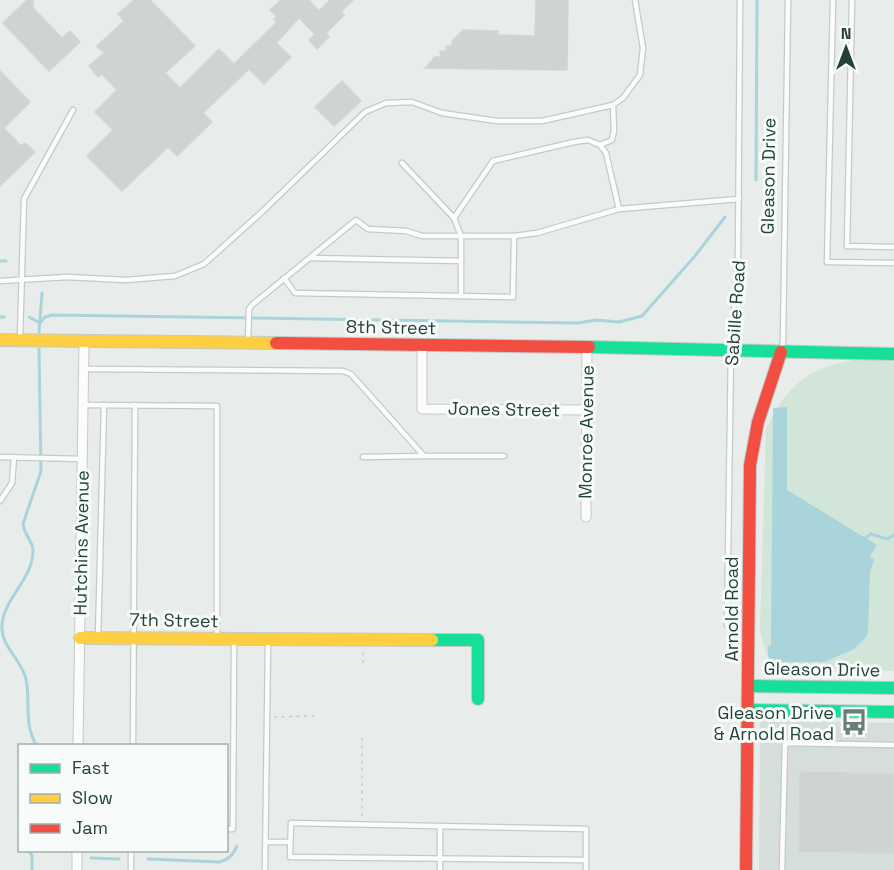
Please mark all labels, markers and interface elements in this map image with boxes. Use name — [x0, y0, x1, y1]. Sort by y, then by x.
north arrow — [816, 18, 876, 78]
text: N — [841, 23, 851, 44]
street label: Gleason Drive — [755, 117, 781, 235]
street label: Sabille Road — [720, 259, 750, 367]
street label: 8th Street — [346, 315, 436, 339]
street label: Monroe Avenue — [573, 365, 599, 499]
street label: Jones Street — [448, 397, 560, 421]
street label: Hutchins Avenue — [68, 470, 94, 616]
street label: Arnold Road — [720, 556, 743, 662]
street label: 7th Street — [129, 608, 219, 632]
street label: Gleason Drive — [763, 656, 881, 682]
place label: Gleason Drive & Arnold Road — [714, 701, 834, 745]
bus stop icon: Gleason Drive & Arnold Road — [839, 707, 869, 737]
legend — [18, 744, 228, 852]
text: Fast — [72, 756, 109, 779]
text: Slow — [72, 786, 113, 809]
text: Jam — [72, 816, 108, 839]

